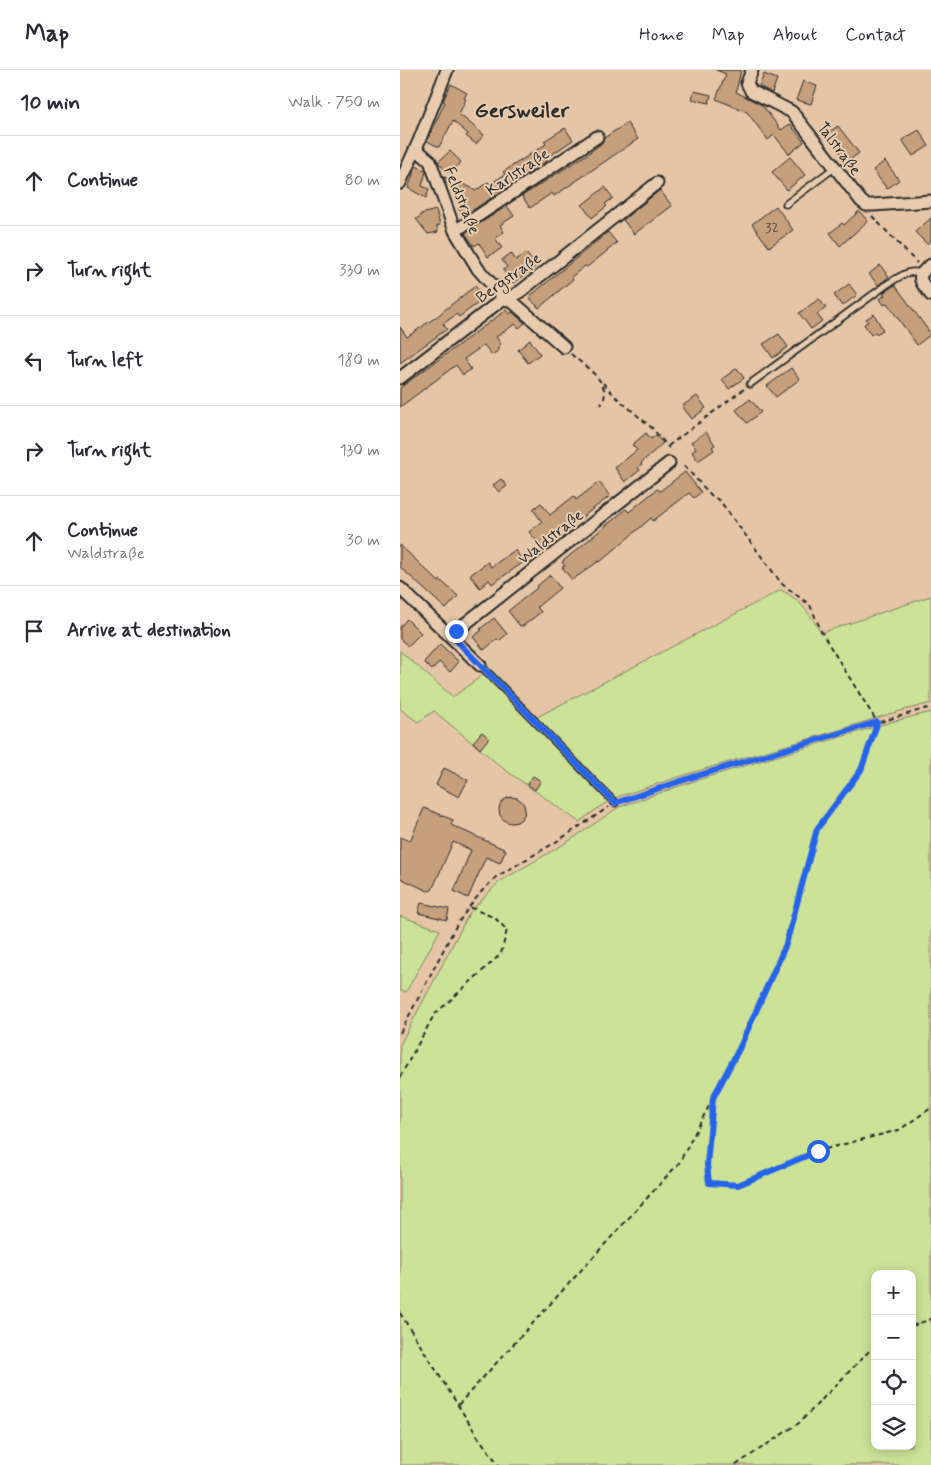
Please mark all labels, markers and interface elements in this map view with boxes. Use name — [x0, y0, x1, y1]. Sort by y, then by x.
text: Map — [25, 19, 69, 50]
text: Home — [639, 23, 684, 47]
text: Map — [712, 23, 745, 47]
text: About — [773, 23, 817, 47]
text: Contact — [845, 23, 906, 47]
text: 10 min — [20, 89, 80, 117]
text: Walk · 750 m — [288, 92, 380, 113]
district label: Gersweiler — [475, 97, 571, 125]
street label: Talstraße — [812, 118, 866, 180]
street label: Karlstraße — [482, 143, 554, 201]
street label: Feldstraße — [439, 164, 485, 238]
icon: ahead — [20, 167, 48, 195]
text: Continue — [67, 168, 138, 193]
text: 80 m — [345, 170, 380, 191]
house number: 32 — [765, 219, 779, 237]
street label: Bergstraße — [472, 248, 546, 309]
icon: right — [20, 257, 48, 285]
text: Turn right — [67, 258, 151, 283]
text: 330 m — [339, 260, 380, 281]
icon: left — [20, 347, 48, 375]
text: Turn left — [67, 348, 143, 373]
text: 180 m — [337, 350, 380, 371]
icon: right — [20, 437, 48, 465]
text: Turn right — [67, 438, 151, 463]
text: 130 m — [339, 440, 380, 461]
street label: Waldstraße — [514, 505, 588, 569]
text: Continue — [67, 518, 138, 543]
icon: ahead — [20, 527, 48, 555]
text: 30 m — [347, 530, 380, 551]
text: Waldstraße — [67, 543, 145, 564]
icon: arrive — [20, 617, 48, 645]
text: Arrive at destination — [67, 618, 231, 643]
route end — [445, 620, 468, 643]
route start — [807, 1140, 830, 1163]
map controls — [871, 1270, 916, 1450]
button: + — [871, 1270, 916, 1315]
button: − — [871, 1315, 916, 1360]
button: locate — [871, 1360, 916, 1405]
button: layers — [871, 1405, 916, 1450]

